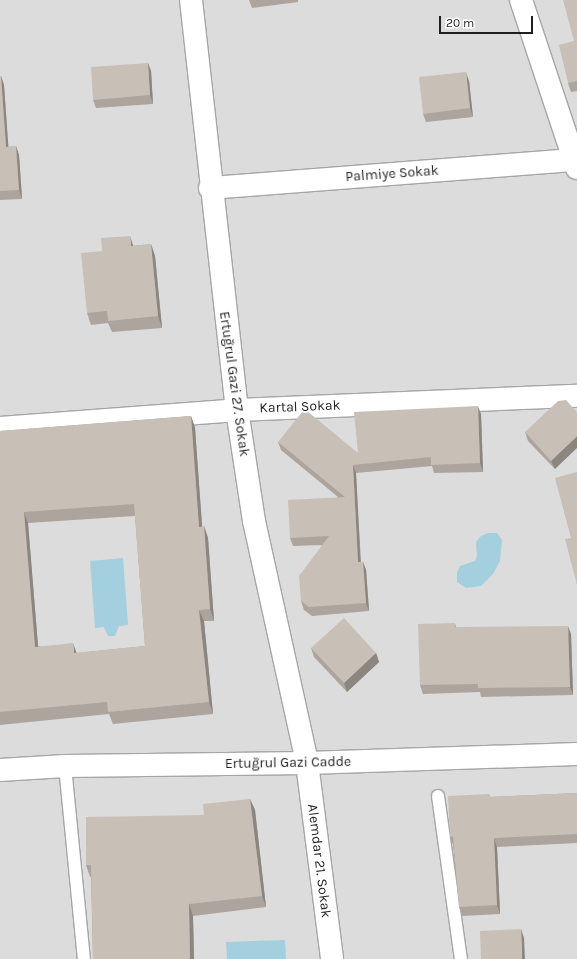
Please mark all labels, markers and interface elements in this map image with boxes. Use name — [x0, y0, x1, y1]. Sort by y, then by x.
scale bar — [441, 8, 535, 34]
text: 20 m — [446, 16, 474, 30]
street label: Palmiye Sokak — [345, 162, 439, 186]
street label: Ertuğrul Gazi 27. Sokak — [215, 310, 253, 458]
street label: Kartal Sokak — [259, 397, 341, 417]
street label: Ertuğrul Gazi Cadde — [225, 753, 351, 773]
street label: Alemdar 21. Sokak — [304, 803, 334, 919]

